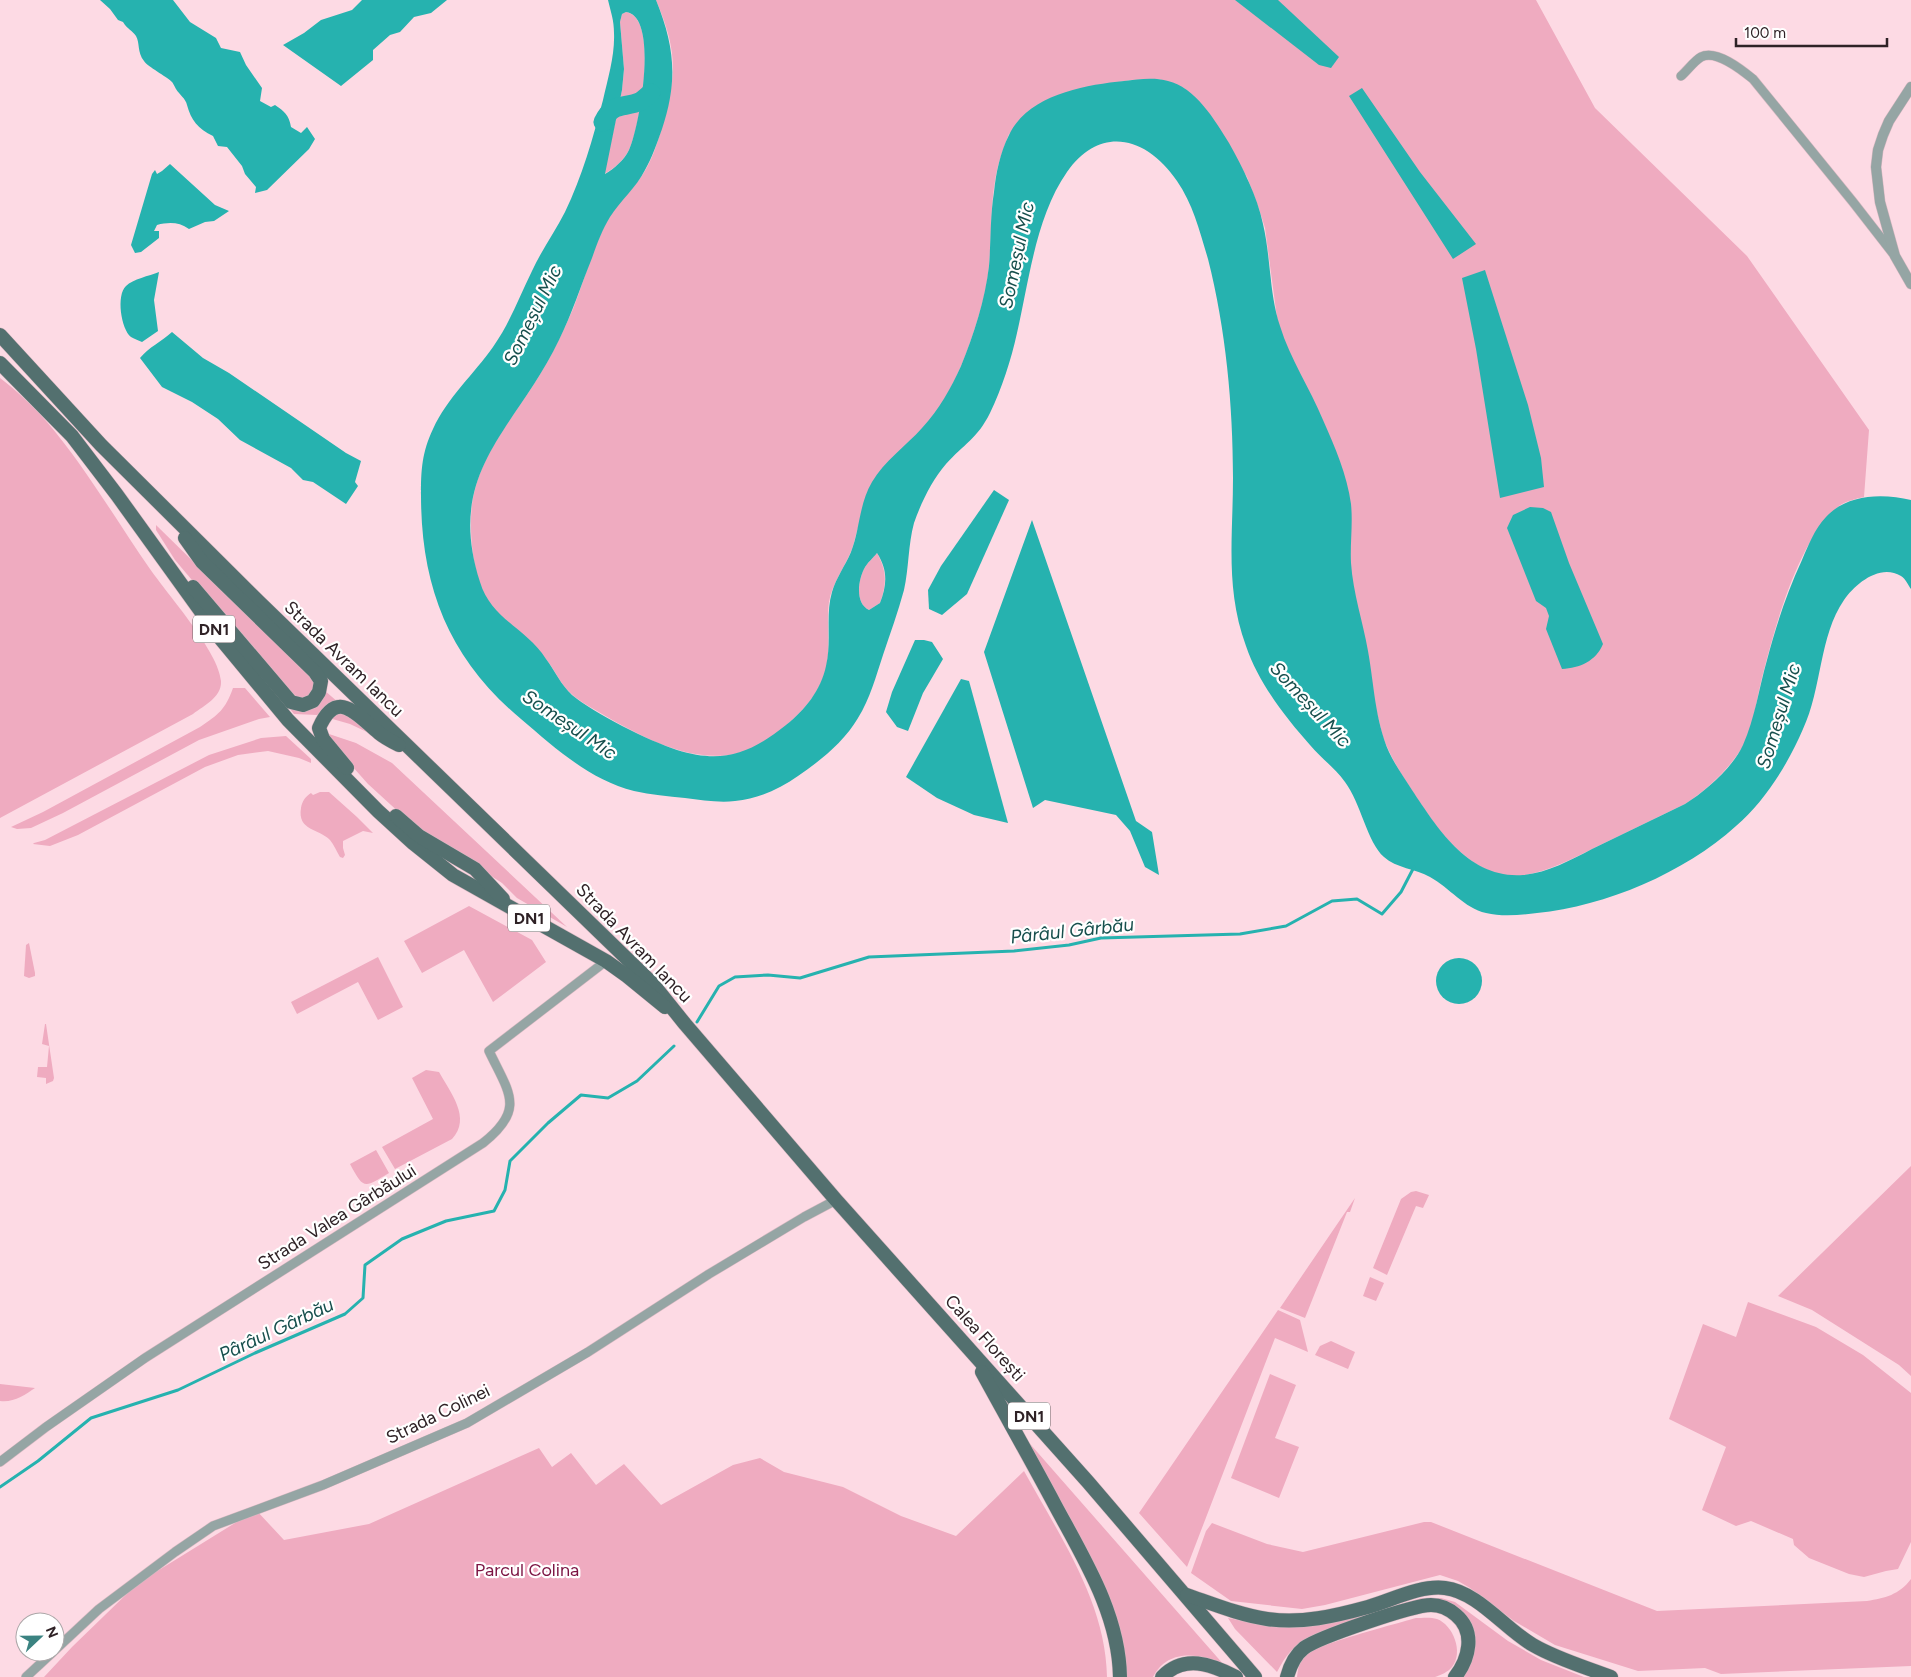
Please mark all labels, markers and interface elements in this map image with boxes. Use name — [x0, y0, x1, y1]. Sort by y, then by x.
scale bar — [1736, 15, 1887, 47]
text: 100 m — [1744, 24, 1786, 42]
water label: Someșul Mic — [994, 199, 1039, 311]
water label: Someșul Mic — [498, 261, 567, 369]
street label: Strada Avram Iancu — [280, 596, 408, 722]
road number: DN1 — [193, 616, 235, 642]
water label: Someșul Mic — [1265, 657, 1357, 752]
water label: Someșul Mic — [1752, 660, 1806, 771]
water label: Someșul Mic — [518, 685, 622, 765]
street label: Strada Avram Iancu — [571, 879, 697, 1007]
road number: DN1 — [508, 904, 550, 931]
water label: Pârâul Gârbău — [1009, 913, 1135, 948]
street label: Strada Valea Gârbăului — [254, 1159, 420, 1275]
street label: Calea Florești — [940, 1290, 1030, 1386]
water label: Pârâul Gârbău — [215, 1293, 338, 1366]
street label: Strada Colinei — [382, 1379, 494, 1449]
road number: DN1 — [1008, 1402, 1050, 1430]
park label: Parcul Colina — [475, 1559, 579, 1581]
north arrow — [15, 1612, 65, 1662]
text: N — [42, 1624, 61, 1641]

